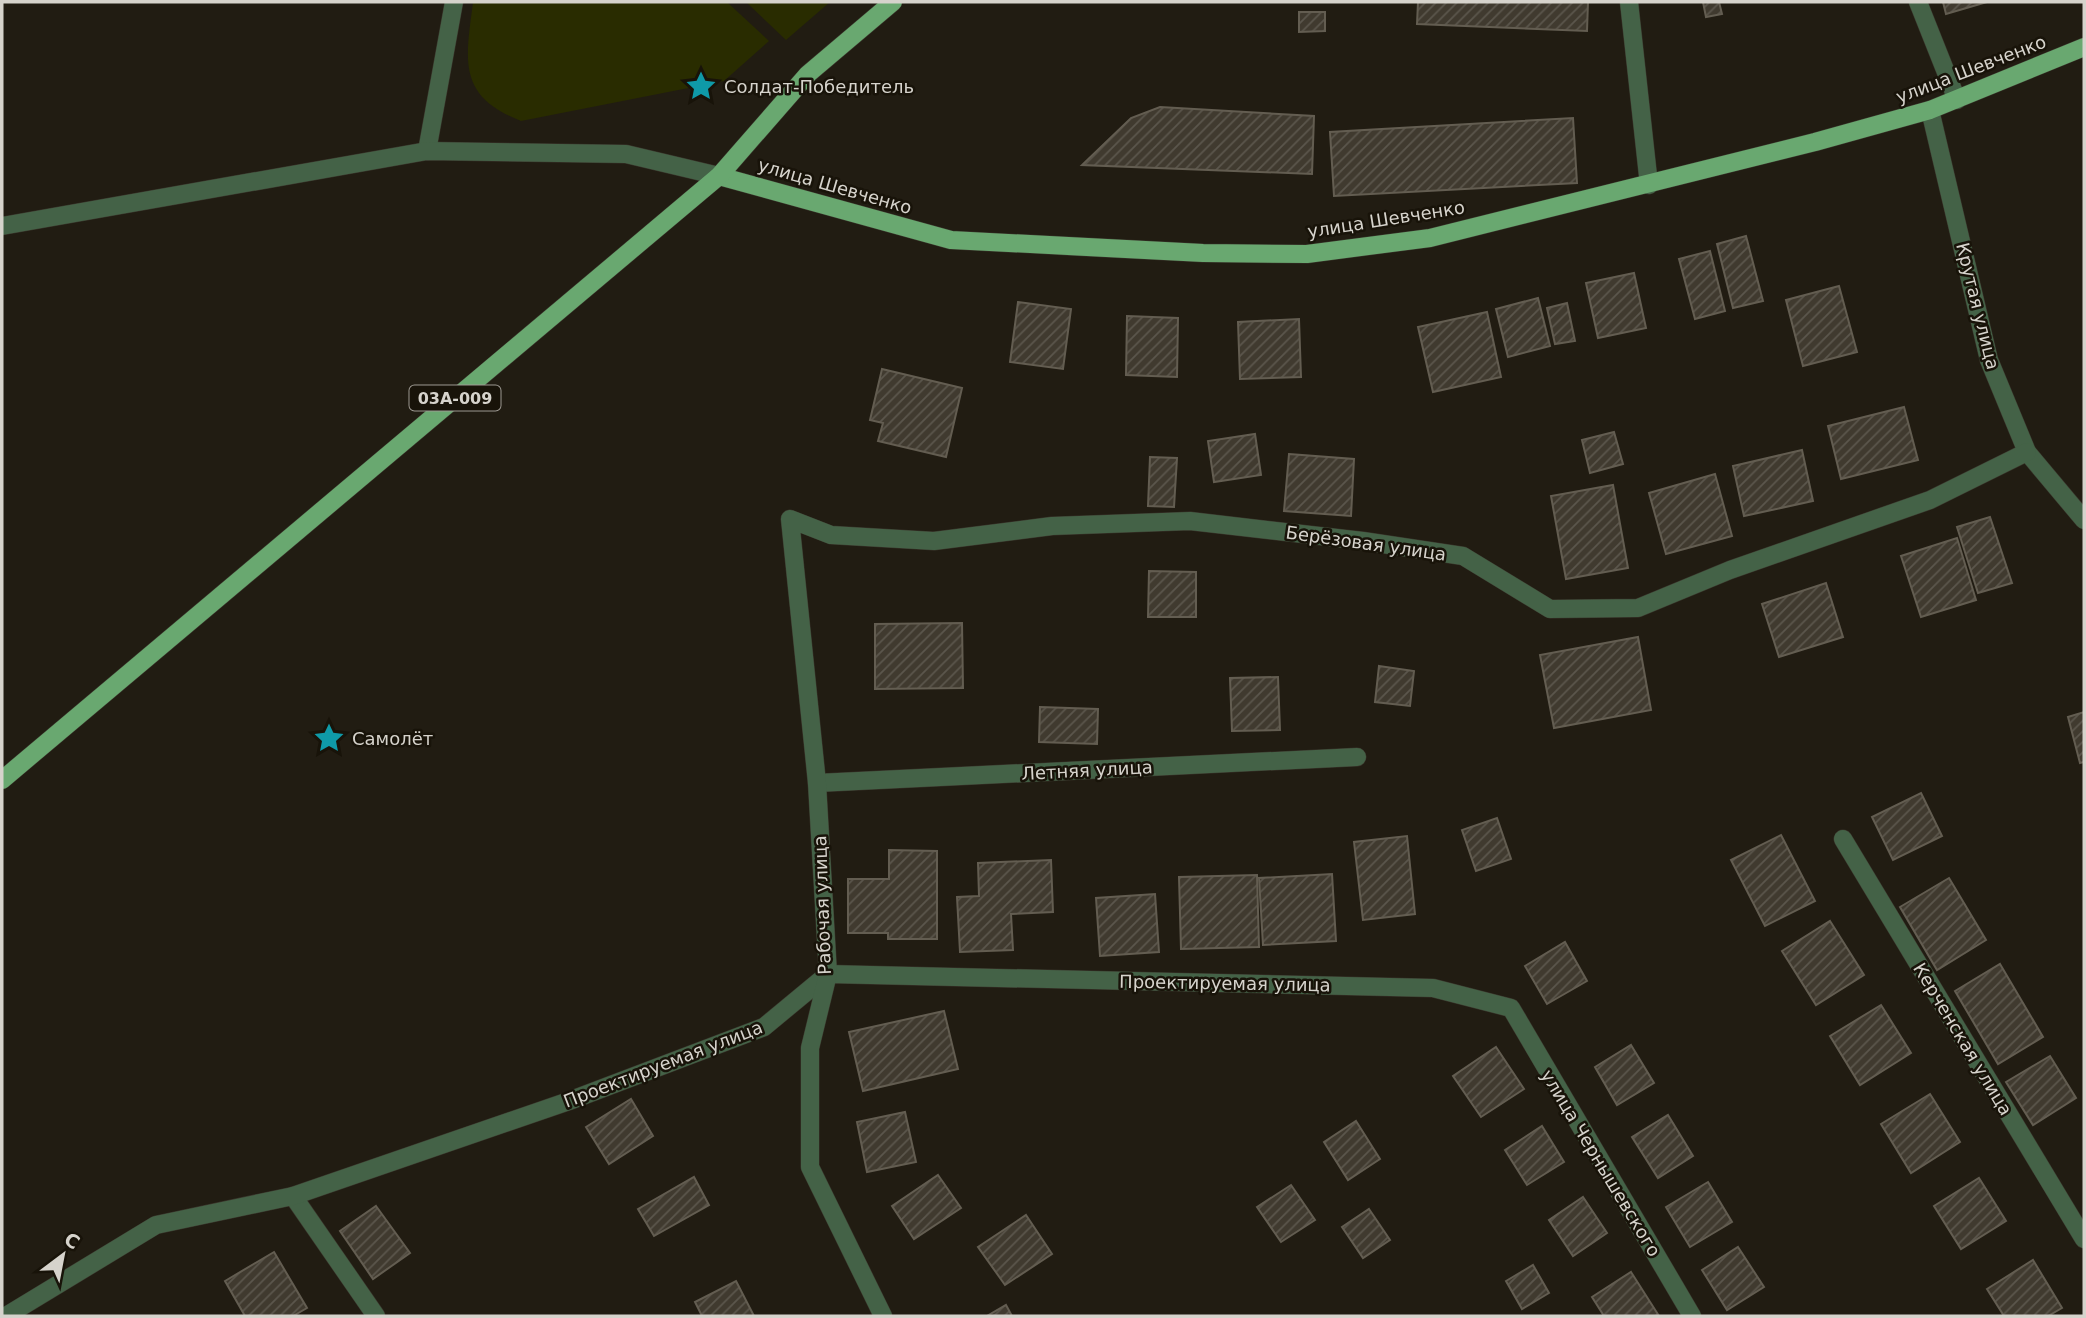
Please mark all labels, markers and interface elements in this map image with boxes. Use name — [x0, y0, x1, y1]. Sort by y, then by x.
street label: улица Шевченко — [1893, 31, 2049, 107]
place icon: Солдат-Победитель — [684, 69, 718, 103]
place label: Солдат-Победитель — [724, 76, 914, 97]
street label: улица Шевченко — [756, 154, 914, 218]
street label: улица Шевченко — [1306, 196, 1466, 242]
street label: Крутая улица — [1952, 240, 2004, 372]
road number: 03А-009 — [410, 386, 500, 410]
street label: Берёзовая улица — [1284, 521, 1448, 565]
place icon: Самолёт — [312, 721, 346, 755]
place label: Самолёт — [352, 728, 433, 749]
street label: Летняя улица — [1021, 756, 1153, 784]
street label: Рабочая улица — [809, 835, 835, 975]
street label: Керченская улица — [1909, 959, 2017, 1119]
street label: Проектируемая улица — [1119, 971, 1331, 995]
street label: Проектируемая улица — [560, 1016, 766, 1112]
street label: улица Чернышевского — [1537, 1066, 1665, 1260]
north arrow — [28, 1220, 98, 1290]
text: С — [60, 1228, 84, 1254]

